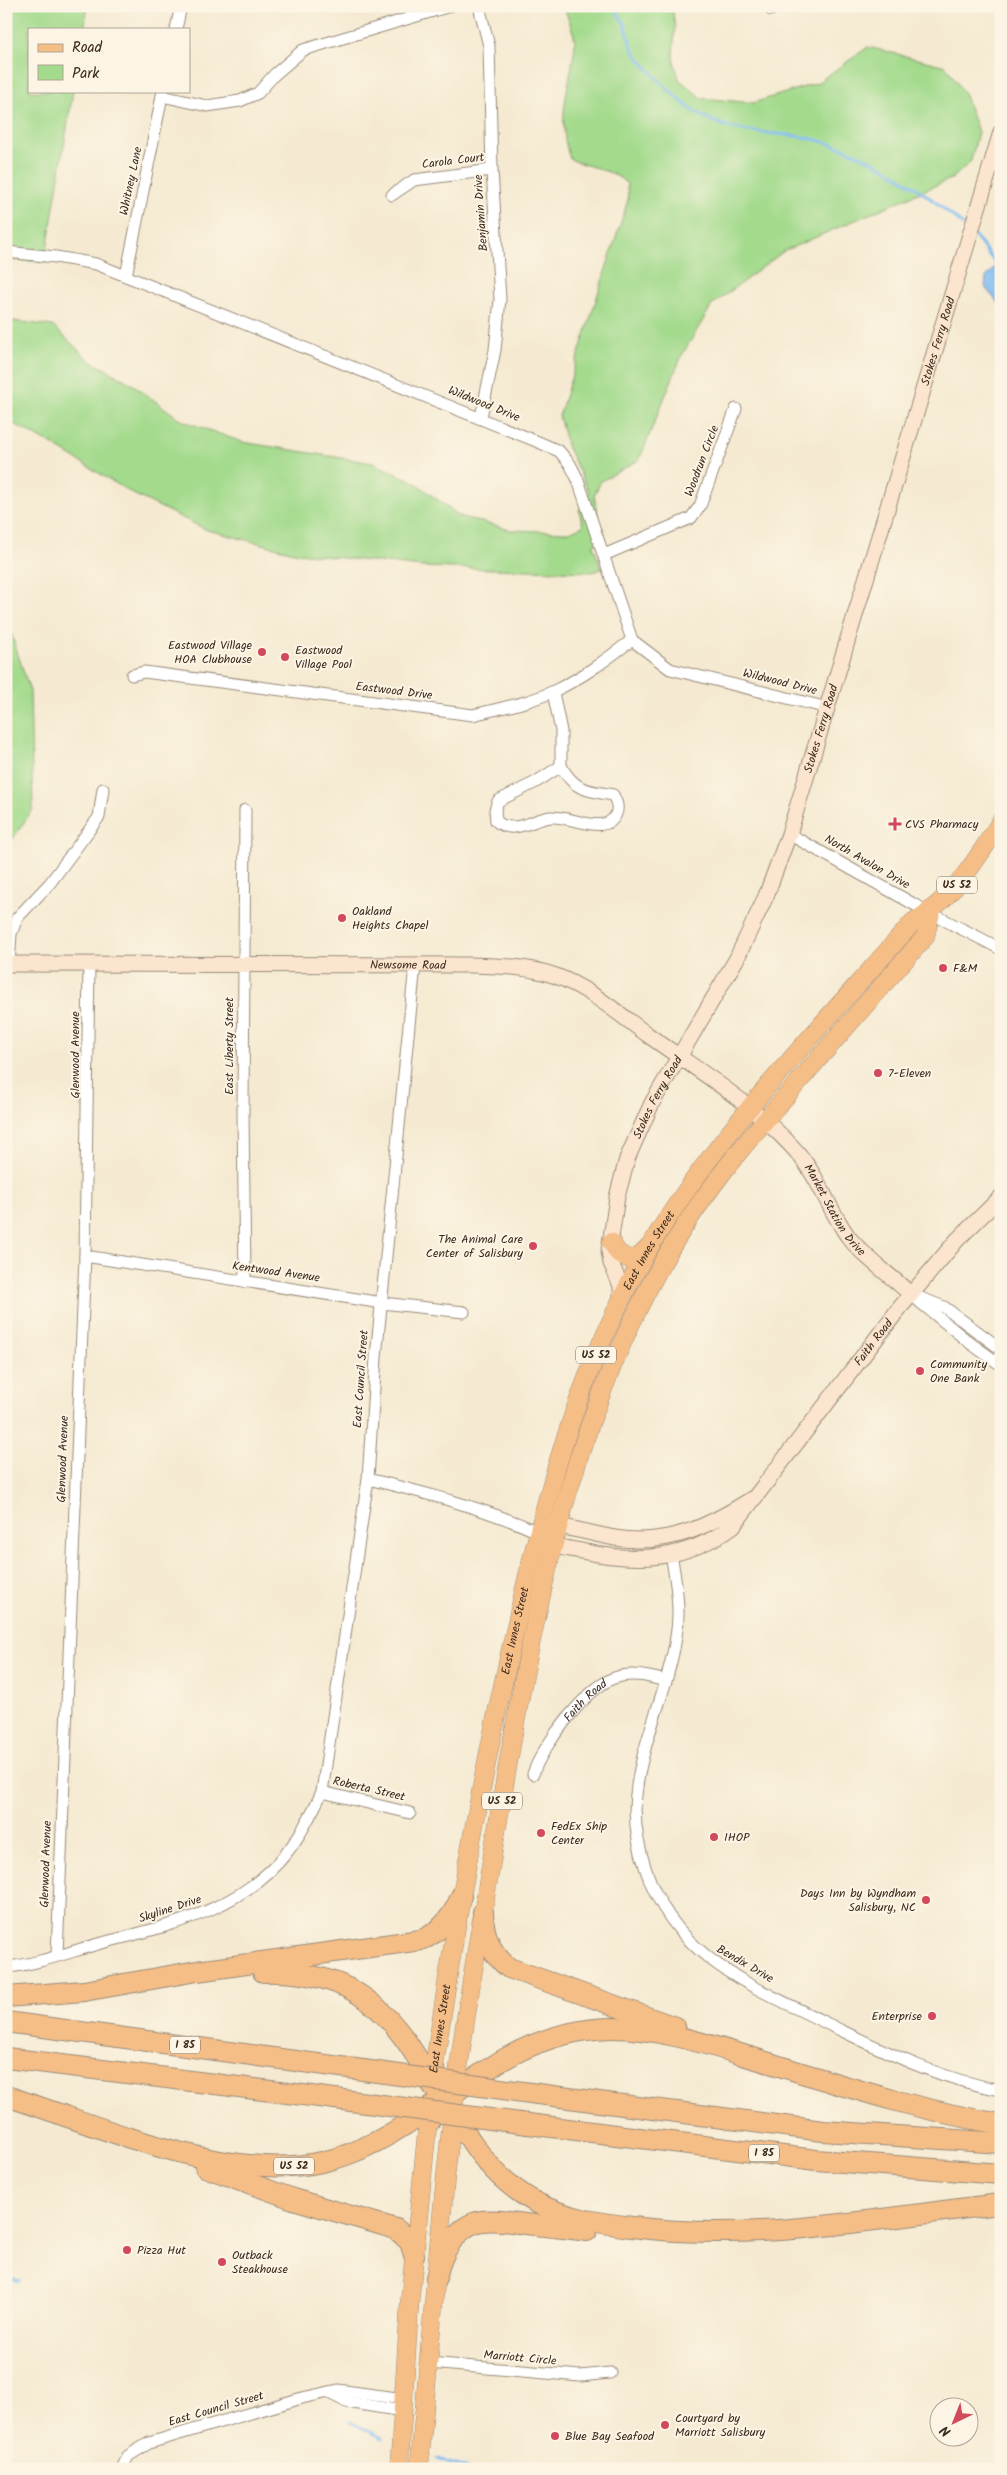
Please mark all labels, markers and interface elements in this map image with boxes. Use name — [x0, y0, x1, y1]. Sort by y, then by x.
legend — [28, 28, 190, 92]
text: Road — [72, 36, 103, 60]
text: Park — [72, 62, 100, 86]
street label: Whitney Lane — [114, 144, 148, 217]
street label: Carola Court — [421, 148, 486, 174]
street label: Benjamin Drive — [469, 173, 493, 252]
street label: Stokes Ferry Road — [916, 294, 960, 388]
street label: Wildwood Drive — [445, 381, 523, 427]
street label: Woodrun Circle — [680, 422, 725, 499]
place label: Eastwood Village HOA Clubhouse — [168, 636, 253, 669]
place label: Eastwood Village Pool — [295, 641, 352, 674]
marker: Eastwood Village HOA Clubhouse — [256, 646, 268, 658]
marker: Eastwood Village Pool — [279, 651, 291, 663]
street label: Wildwood Drive — [741, 664, 820, 701]
street label: Eastwood Drive — [355, 677, 434, 705]
street label: Stokes Ferry Road — [798, 681, 843, 775]
place label: CVS Pharmacy — [905, 815, 979, 834]
marker: CVS Pharmacy — [889, 818, 901, 830]
street label: North Avalon Drive — [821, 830, 914, 895]
road number: US 52 — [937, 876, 977, 894]
place label: Oakland Heights Chapel — [352, 902, 428, 935]
marker: Oakland Heights Chapel — [336, 912, 348, 924]
street label: Newsome Road — [370, 955, 447, 974]
place label: F&M — [953, 959, 978, 978]
marker: F&M — [937, 962, 949, 974]
street label: East Liberty Street — [220, 997, 239, 1095]
street label: Glenwood Avenue — [66, 1011, 85, 1099]
street label: Stokes Ferry Road — [628, 1051, 688, 1142]
place label: 7-Eleven — [888, 1064, 931, 1083]
marker: 7-Eleven — [872, 1067, 884, 1079]
street label: Market Station Drive — [799, 1160, 871, 1261]
street label: East Innes Street — [618, 1206, 680, 1294]
place label: The Animal Care Center of Salisbury — [426, 1230, 524, 1263]
marker: The Animal Care Center of Salisbury — [527, 1240, 539, 1252]
street label: Kentwood Avenue — [231, 1256, 322, 1288]
street label: Faith Road — [849, 1314, 898, 1370]
street label: East Council Street — [348, 1329, 374, 1429]
road number: US 52 — [576, 1346, 616, 1364]
place label: Community One Bank — [930, 1355, 987, 1388]
marker: Community One Bank — [914, 1365, 926, 1377]
street label: Glenwood Avenue — [52, 1415, 74, 1503]
street label: East Innes Street — [496, 1584, 534, 1676]
street label: Faith Road — [559, 1674, 612, 1726]
street label: Roberta Street — [331, 1771, 407, 1807]
road number: US 52 — [482, 1792, 522, 1810]
place label: FedEx Ship Center — [551, 1817, 607, 1850]
street label: Glenwood Avenue — [35, 1820, 57, 1908]
marker: FedEx Ship Center — [535, 1827, 547, 1839]
place label: IHOP — [724, 1828, 750, 1847]
marker: IHOP — [708, 1831, 720, 1843]
place label: Days Inn by Wyndham Salisbury, NC — [800, 1884, 916, 1917]
street label: Skyline Drive — [136, 1890, 204, 1928]
marker: Days Inn by Wyndham Salisbury, NC — [920, 1894, 932, 1906]
street label: Bendix Drive — [713, 1940, 778, 1988]
street label: East Innes Street — [424, 1982, 456, 2074]
place label: Enterprise — [871, 2007, 923, 2026]
marker: Enterprise — [926, 2010, 938, 2022]
road number: I 85 — [170, 2036, 200, 2054]
road number: I 85 — [749, 2144, 779, 2162]
road number: US 52 — [274, 2158, 314, 2174]
place label: Pizza Hut — [137, 2241, 186, 2260]
marker: Pizza Hut — [121, 2244, 133, 2256]
place label: Outback Steakhouse — [232, 2246, 288, 2279]
marker: Outback Steakhouse — [216, 2256, 228, 2268]
street label: Marriott Circle — [483, 2345, 558, 2371]
street label: East Council Street — [166, 2386, 266, 2432]
north arrow — [930, 2398, 980, 2448]
place label: Courtyard by Marriott Salisbury — [675, 2409, 765, 2442]
marker: Courtyard by Marriott Salisbury — [659, 2419, 671, 2431]
text: N — [935, 2420, 957, 2442]
place label: Blue Bay Seafood — [565, 2427, 655, 2446]
marker: Blue Bay Seafood — [549, 2430, 561, 2442]

